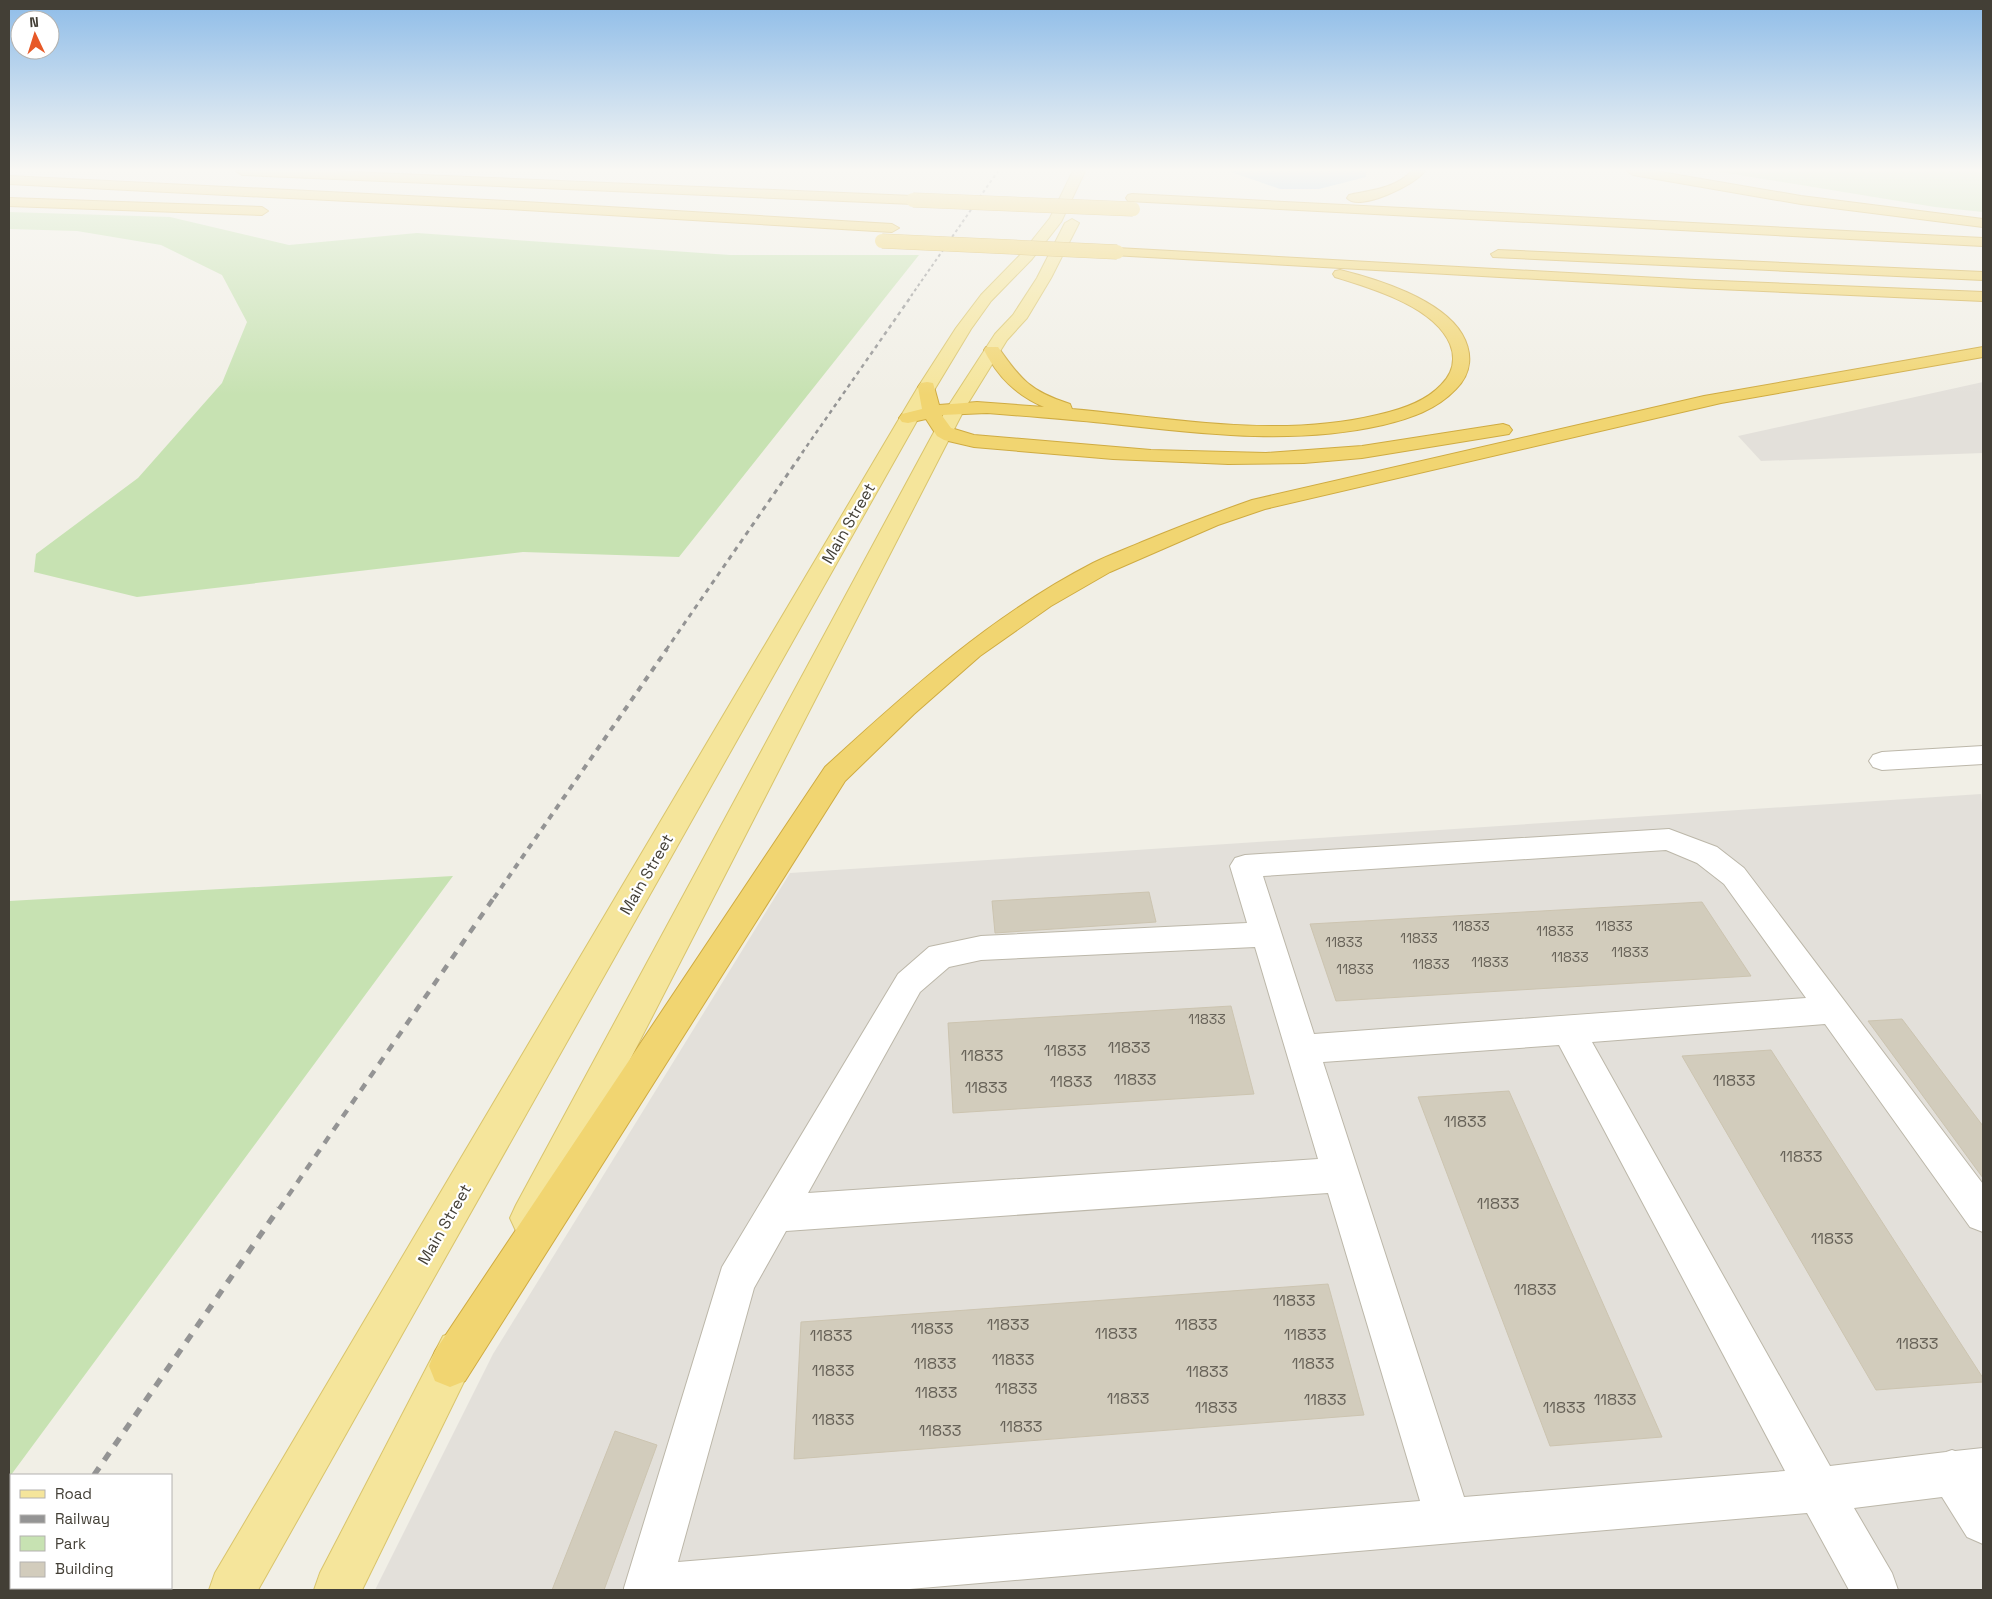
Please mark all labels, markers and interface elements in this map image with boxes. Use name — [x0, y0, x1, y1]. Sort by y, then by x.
north arrow — [10, 10, 60, 60]
text: N — [29, 13, 39, 31]
street label: Main Street — [817, 479, 880, 567]
street label: Main Street — [615, 830, 678, 918]
house number: 11833 — [1452, 917, 1490, 935]
house number: 11833 — [1595, 917, 1633, 935]
house number: 11833 — [1536, 922, 1574, 940]
house number: 11833 — [1400, 929, 1438, 947]
house number: 11833 — [1325, 933, 1363, 951]
house number: 11833 — [1611, 943, 1649, 961]
house number: 11833 — [1551, 948, 1589, 966]
house number: 11833 — [1471, 953, 1509, 971]
house number: 11833 — [1412, 955, 1450, 973]
house number: 11833 — [1336, 960, 1374, 978]
house number: 11833 — [1188, 1010, 1226, 1028]
house number: 11833 — [1108, 1037, 1150, 1058]
house number: 11833 — [1044, 1040, 1086, 1061]
house number: 11833 — [961, 1045, 1003, 1066]
house number: 11833 — [1114, 1069, 1156, 1090]
house number: 11833 — [1713, 1070, 1755, 1091]
house number: 11833 — [1050, 1071, 1092, 1092]
house number: 11833 — [965, 1077, 1007, 1098]
house number: 11833 — [1444, 1111, 1486, 1132]
house number: 11833 — [1780, 1146, 1822, 1167]
street label: Main Street — [413, 1180, 476, 1268]
house number: 11833 — [1477, 1193, 1519, 1214]
house number: 11833 — [1811, 1228, 1853, 1249]
house number: 11833 — [1514, 1279, 1556, 1300]
house number: 11833 — [1273, 1290, 1315, 1311]
house number: 11833 — [987, 1314, 1029, 1335]
house number: 11833 — [1175, 1314, 1217, 1335]
house number: 11833 — [911, 1318, 953, 1339]
house number: 11833 — [1095, 1323, 1137, 1344]
house number: 11833 — [1284, 1324, 1326, 1345]
house number: 11833 — [810, 1325, 852, 1346]
house number: 11833 — [1896, 1333, 1938, 1354]
house number: 11833 — [992, 1349, 1034, 1370]
house number: 11833 — [914, 1353, 956, 1374]
house number: 11833 — [1292, 1353, 1334, 1374]
house number: 11833 — [812, 1360, 854, 1381]
house number: 11833 — [1186, 1361, 1228, 1382]
house number: 11833 — [995, 1378, 1037, 1399]
house number: 11833 — [915, 1382, 957, 1403]
house number: 11833 — [1107, 1388, 1149, 1409]
house number: 11833 — [1304, 1389, 1346, 1410]
house number: 11833 — [1594, 1389, 1636, 1410]
house number: 11833 — [1195, 1397, 1237, 1418]
house number: 11833 — [1543, 1397, 1585, 1418]
house number: 11833 — [812, 1409, 854, 1430]
house number: 11833 — [1000, 1416, 1042, 1437]
house number: 11833 — [919, 1420, 961, 1441]
legend — [10, 1474, 172, 1589]
text: Road — [55, 1484, 92, 1503]
text: Railway — [55, 1509, 110, 1528]
text: Park — [55, 1534, 86, 1553]
text: Building — [55, 1559, 114, 1578]

